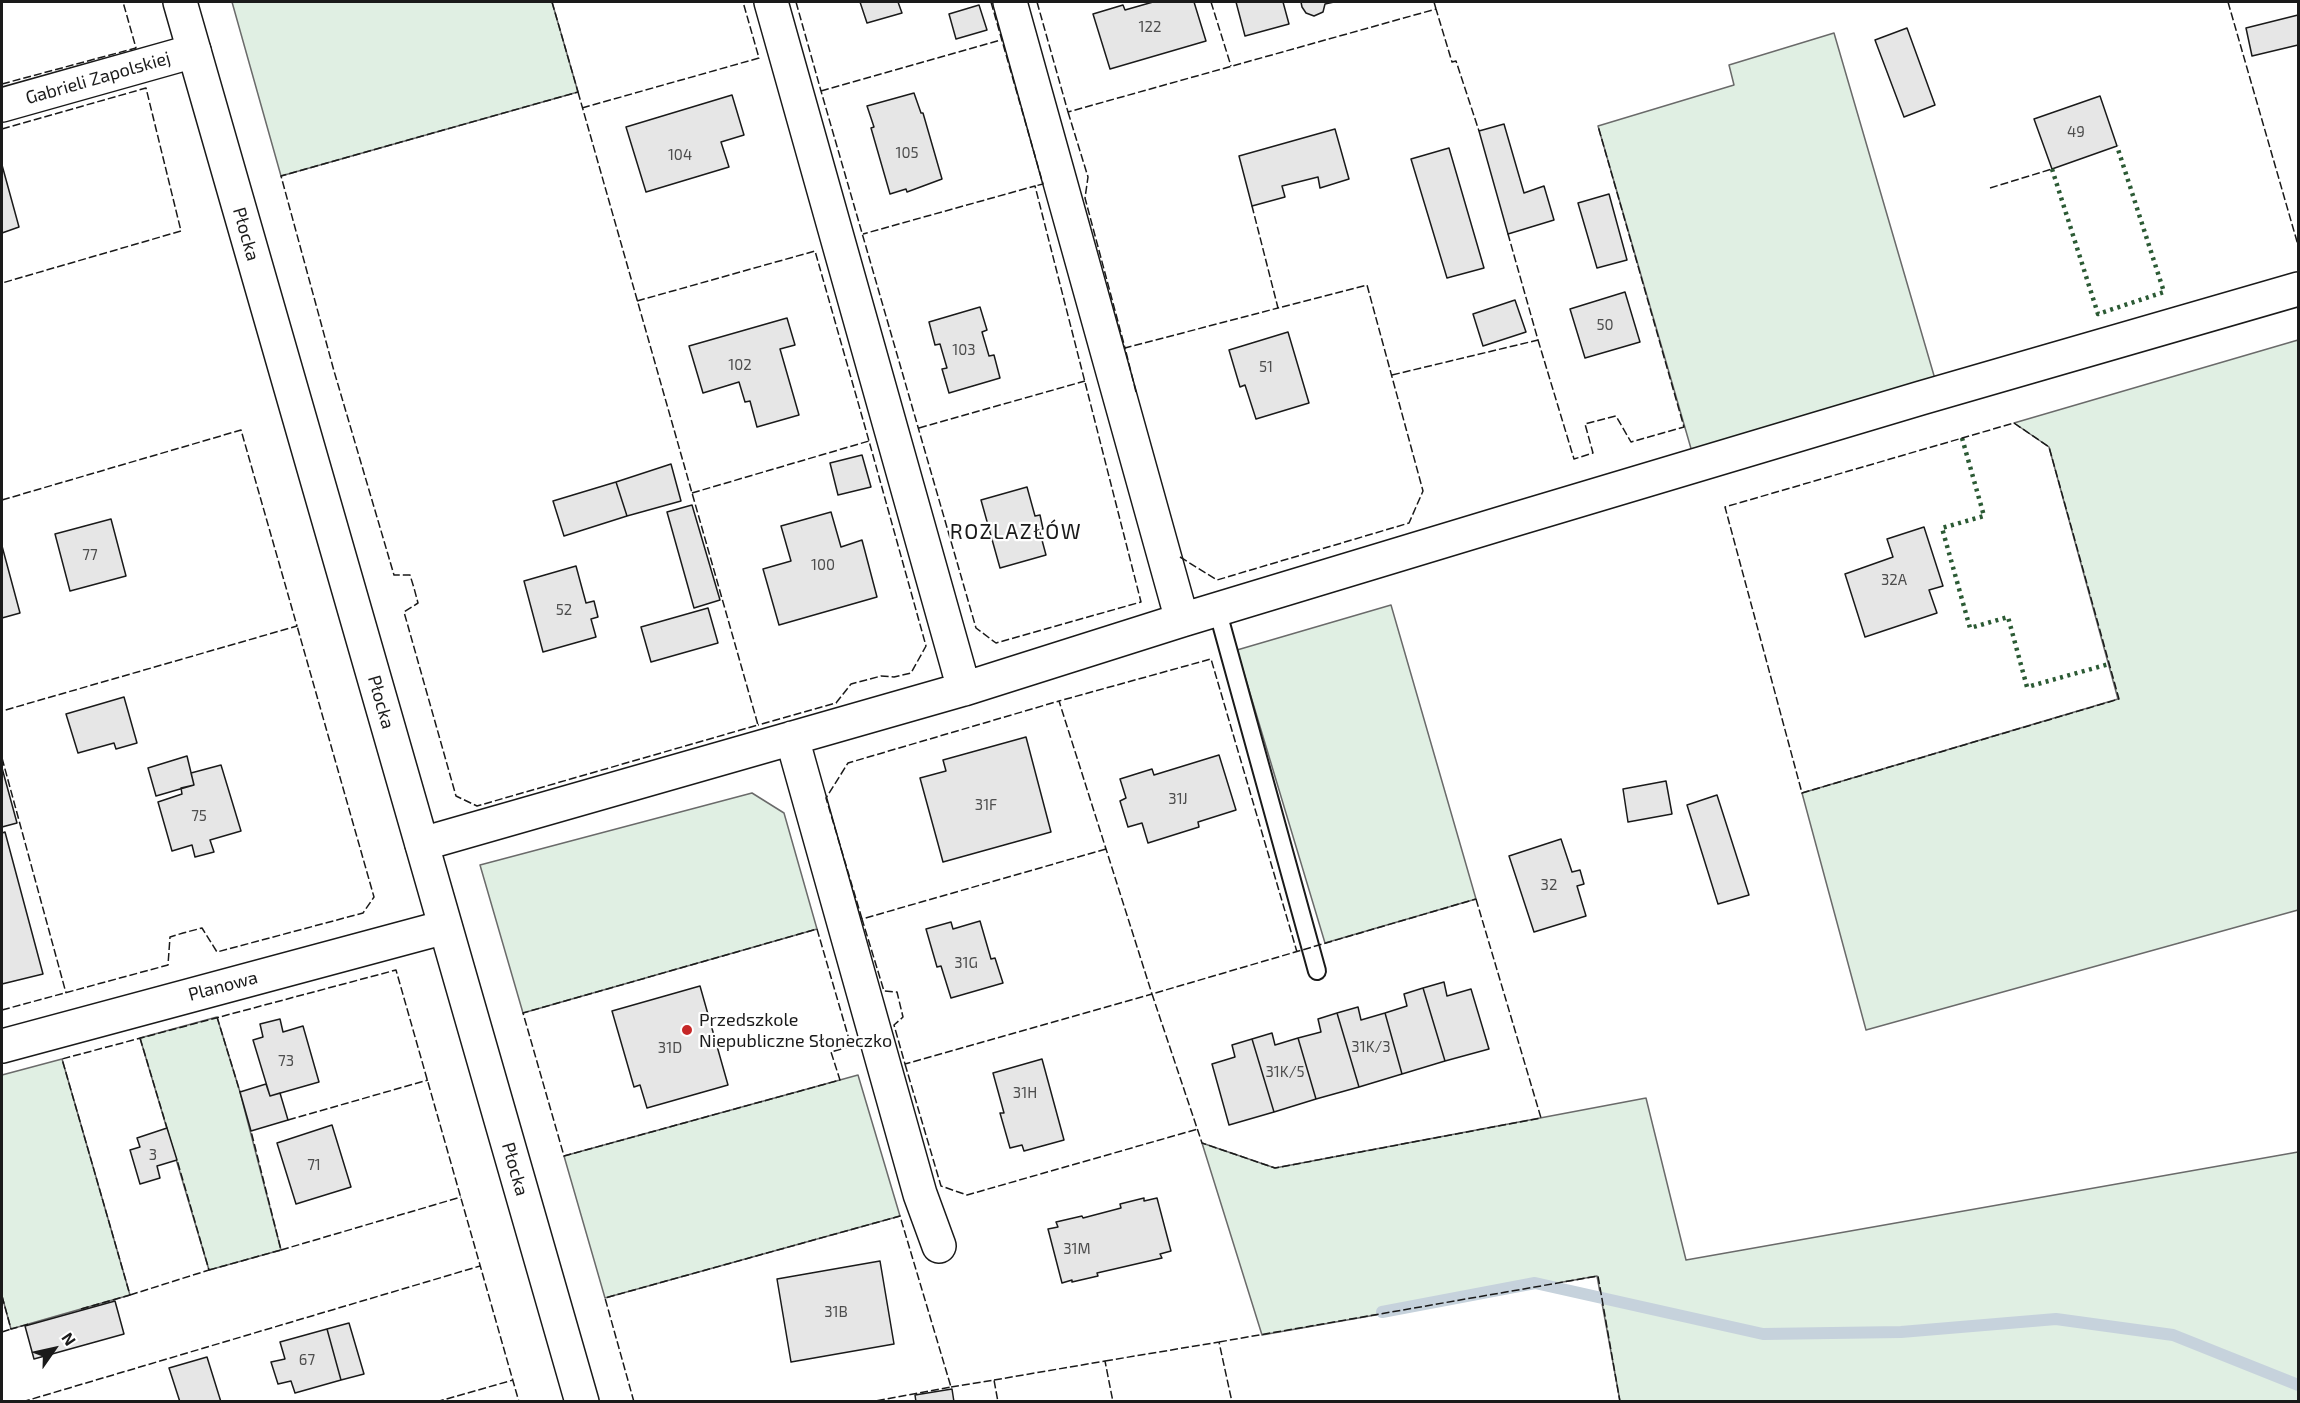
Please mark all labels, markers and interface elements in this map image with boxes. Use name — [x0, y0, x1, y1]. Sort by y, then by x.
house number: 122 — [1139, 18, 1161, 36]
street label: Gabrieli Zapolskiej — [23, 47, 173, 109]
house number: 49 — [2067, 123, 2085, 141]
house number: 105 — [895, 144, 919, 162]
house number: 104 — [668, 146, 692, 164]
street label: Płocka — [228, 205, 264, 263]
house number: 50 — [1596, 316, 1614, 334]
house number: 103 — [952, 341, 976, 359]
house number: 102 — [728, 356, 752, 374]
house number: 51 — [1259, 358, 1273, 376]
district label: ROZLAZŁÓW — [950, 519, 1082, 545]
house number: 77 — [82, 546, 98, 564]
house number: 100 — [811, 556, 835, 574]
house number: 32A — [1881, 571, 1907, 589]
house number: 52 — [556, 601, 572, 619]
street label: Płocka — [363, 673, 399, 731]
house number: 31J — [1168, 790, 1188, 808]
house number: 31F — [975, 796, 997, 814]
house number: 75 — [191, 807, 207, 825]
house number: 32 — [1541, 876, 1557, 894]
house number: 31G — [954, 954, 978, 972]
street label: Planowa — [186, 966, 260, 1006]
place label: Przedszkole Niepubliczne Słoneczko — [699, 1009, 892, 1052]
marker: Przedszkole Niepubliczne Słoneczko — [680, 1023, 694, 1037]
house number: 31K/3 — [1351, 1038, 1391, 1056]
house number: 31D — [658, 1039, 682, 1057]
house number: 73 — [278, 1052, 294, 1070]
house number: 31K/5 — [1266, 1063, 1304, 1081]
house number: 31H — [1013, 1084, 1037, 1102]
street label: Płocka — [497, 1140, 533, 1198]
house number: 3 — [149, 1146, 157, 1164]
house number: 71 — [307, 1156, 321, 1174]
house number: 31M — [1063, 1240, 1091, 1258]
house number: 31B — [824, 1303, 848, 1321]
north arrow — [24, 1319, 84, 1379]
text: N — [58, 1329, 80, 1349]
house number: 67 — [299, 1351, 315, 1369]

